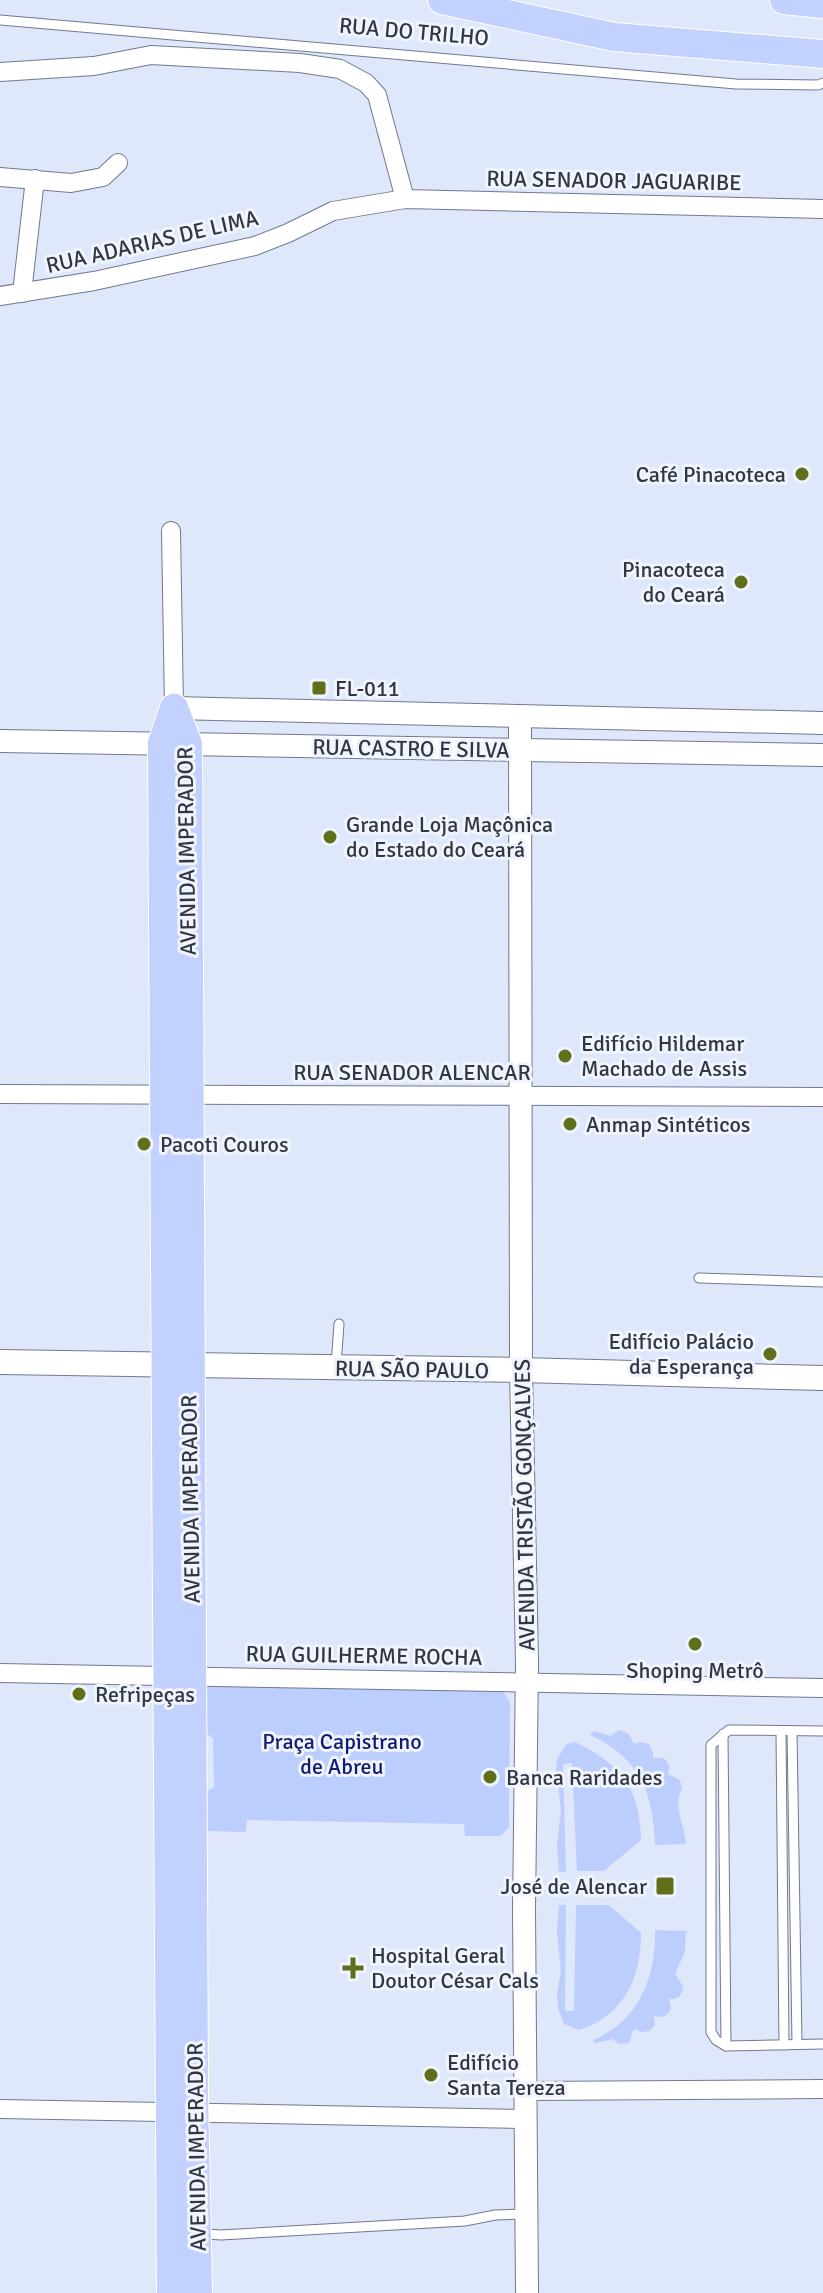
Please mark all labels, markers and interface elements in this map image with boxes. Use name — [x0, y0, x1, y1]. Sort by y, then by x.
street label: RUA DO TRILHO — [338, 12, 490, 51]
street label: RUA SENADOR JAGUARIBE — [486, 165, 742, 196]
street label: RUA ADARIAS DE LIMA — [43, 204, 261, 279]
place label: Café Pinacoteca — [636, 461, 786, 488]
marker: Café Pinacoteca — [793, 465, 811, 483]
place label: Pinacoteca do Ceará — [622, 556, 725, 608]
marker: Pinacoteca do Ceará — [732, 573, 750, 591]
place label: FL-011 — [335, 675, 400, 702]
marker: FL-011 — [310, 679, 328, 697]
street label: RUA CASTRO E SILVA — [312, 733, 510, 764]
street label: AVENIDA IMPERADOR — [171, 746, 202, 956]
place label: Grande Loja Maçônica do Estado do Ceará — [346, 811, 553, 863]
marker: Grande Loja Maçônica do Estado do Ceará — [321, 828, 339, 846]
place label: Edifício Hildemar Machado de Assis — [581, 1030, 747, 1082]
marker: Edifício Hildemar Machado de Assis — [556, 1047, 574, 1065]
street label: RUA SENADOR ALENCAR — [293, 1059, 531, 1086]
place label: Anmap Sintéticos — [586, 1111, 750, 1138]
marker: Anmap Sintéticos — [561, 1115, 579, 1133]
place label: Pacoti Couros — [160, 1131, 289, 1158]
marker: Pacoti Couros — [135, 1135, 153, 1153]
place label: Edifício Palácio da Esperança — [609, 1328, 754, 1380]
marker: Edifício Palácio da Esperança — [761, 1345, 779, 1363]
street label: RUA SÃO PAULO — [335, 1355, 489, 1384]
street label: AVENIDA TRISTÃO GONÇALVES — [508, 1359, 541, 1651]
street label: AVENIDA IMPERADOR — [175, 1394, 206, 1604]
marker: Shoping Metrô — [686, 1635, 704, 1653]
street label: RUA GUILHERME ROCHA — [245, 1640, 483, 1671]
place label: Shoping Metrô — [626, 1657, 764, 1684]
place label: Refripeças — [95, 1681, 195, 1708]
marker: Refripeças — [70, 1685, 88, 1703]
park label: Praça Capistrano de Abreu — [262, 1728, 422, 1780]
place label: Banca Raridades — [506, 1764, 663, 1791]
marker: Banca Raridades — [481, 1768, 499, 1786]
place label: José de Alencar — [501, 1873, 647, 1900]
marker: José de Alencar — [654, 1875, 676, 1897]
place label: Hospital Geral Doutor César Cals — [371, 1942, 539, 1994]
marker: Hospital Geral Doutor César Cals — [342, 1957, 364, 1979]
street label: AVENIDA IMPERADOR — [181, 2042, 212, 2252]
place label: Edifício Santa Tereza — [447, 2049, 566, 2101]
marker: Edifício Santa Tereza — [422, 2066, 440, 2084]

